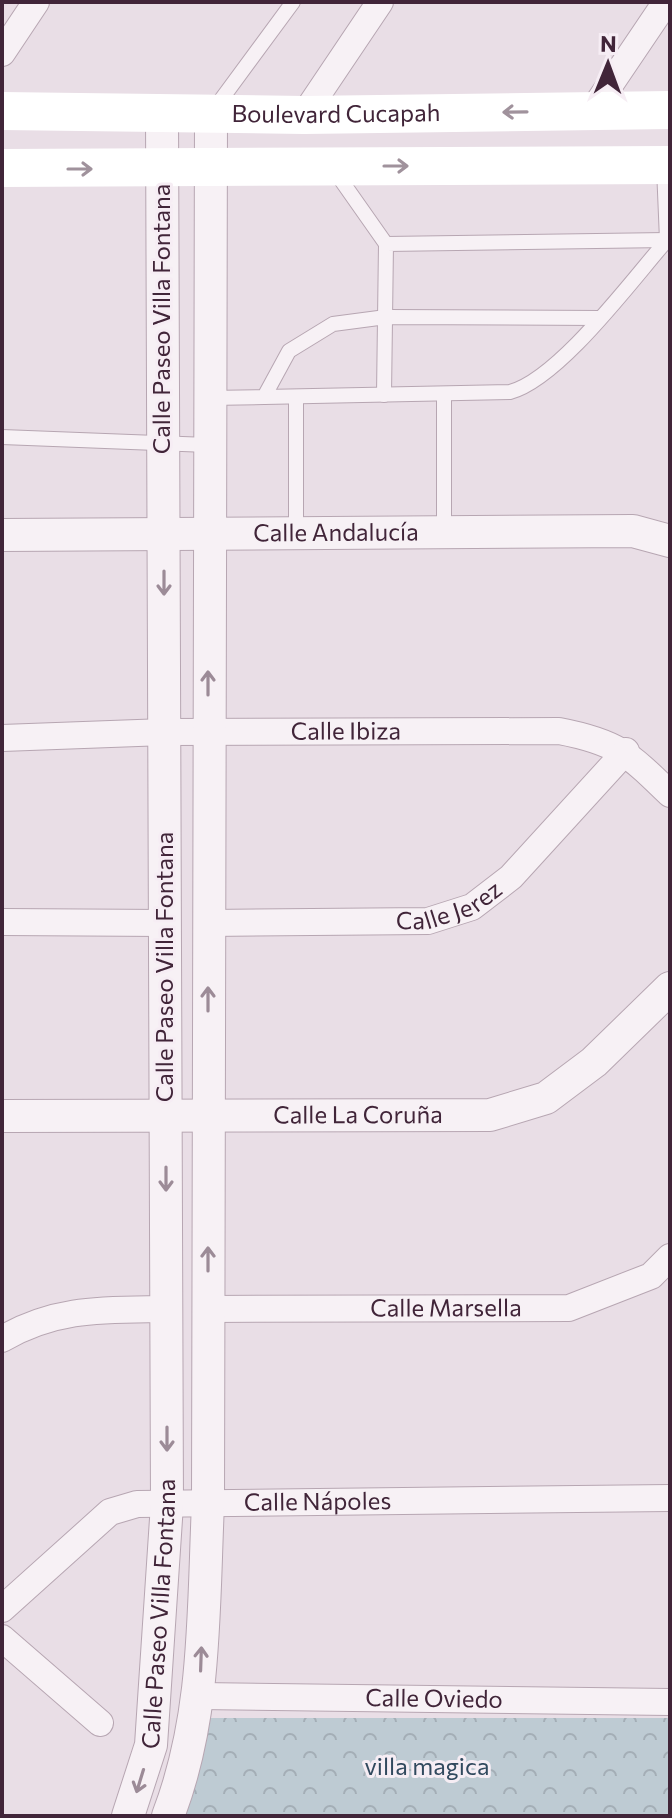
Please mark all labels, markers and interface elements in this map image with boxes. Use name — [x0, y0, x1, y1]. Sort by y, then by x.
north arrow — [568, 24, 648, 104]
text: N — [600, 30, 617, 57]
street label: Boulevard Cucapah — [231, 97, 441, 128]
one-way arrow — [502, 104, 529, 119]
one-way arrow — [382, 158, 409, 174]
one-way arrow — [66, 161, 93, 177]
street label: Calle Paseo Villa Fontana — [146, 184, 175, 454]
street label: Calle Andalucía — [253, 516, 419, 546]
one-way arrow — [156, 569, 172, 596]
one-way arrow — [200, 670, 216, 697]
street label: Calle Ibiza — [291, 715, 401, 745]
street label: Calle Paseo Villa Fontana — [149, 832, 178, 1102]
street label: Calle Jerez — [396, 874, 507, 934]
one-way arrow — [200, 986, 216, 1013]
street label: Calle La Coruña — [273, 1099, 443, 1128]
one-way arrow — [158, 1165, 174, 1192]
one-way arrow — [200, 1246, 216, 1273]
street label: Calle Marsella — [370, 1292, 522, 1322]
one-way arrow — [159, 1425, 175, 1452]
street label: Calle Paseo Villa Fontana — [135, 1479, 180, 1750]
street label: Calle Nápoles — [244, 1485, 391, 1516]
one-way arrow — [194, 1646, 209, 1673]
street label: Calle Oviedo — [365, 1682, 503, 1713]
park label: villa magica — [365, 1751, 489, 1780]
one-way arrow — [132, 1769, 147, 1794]

